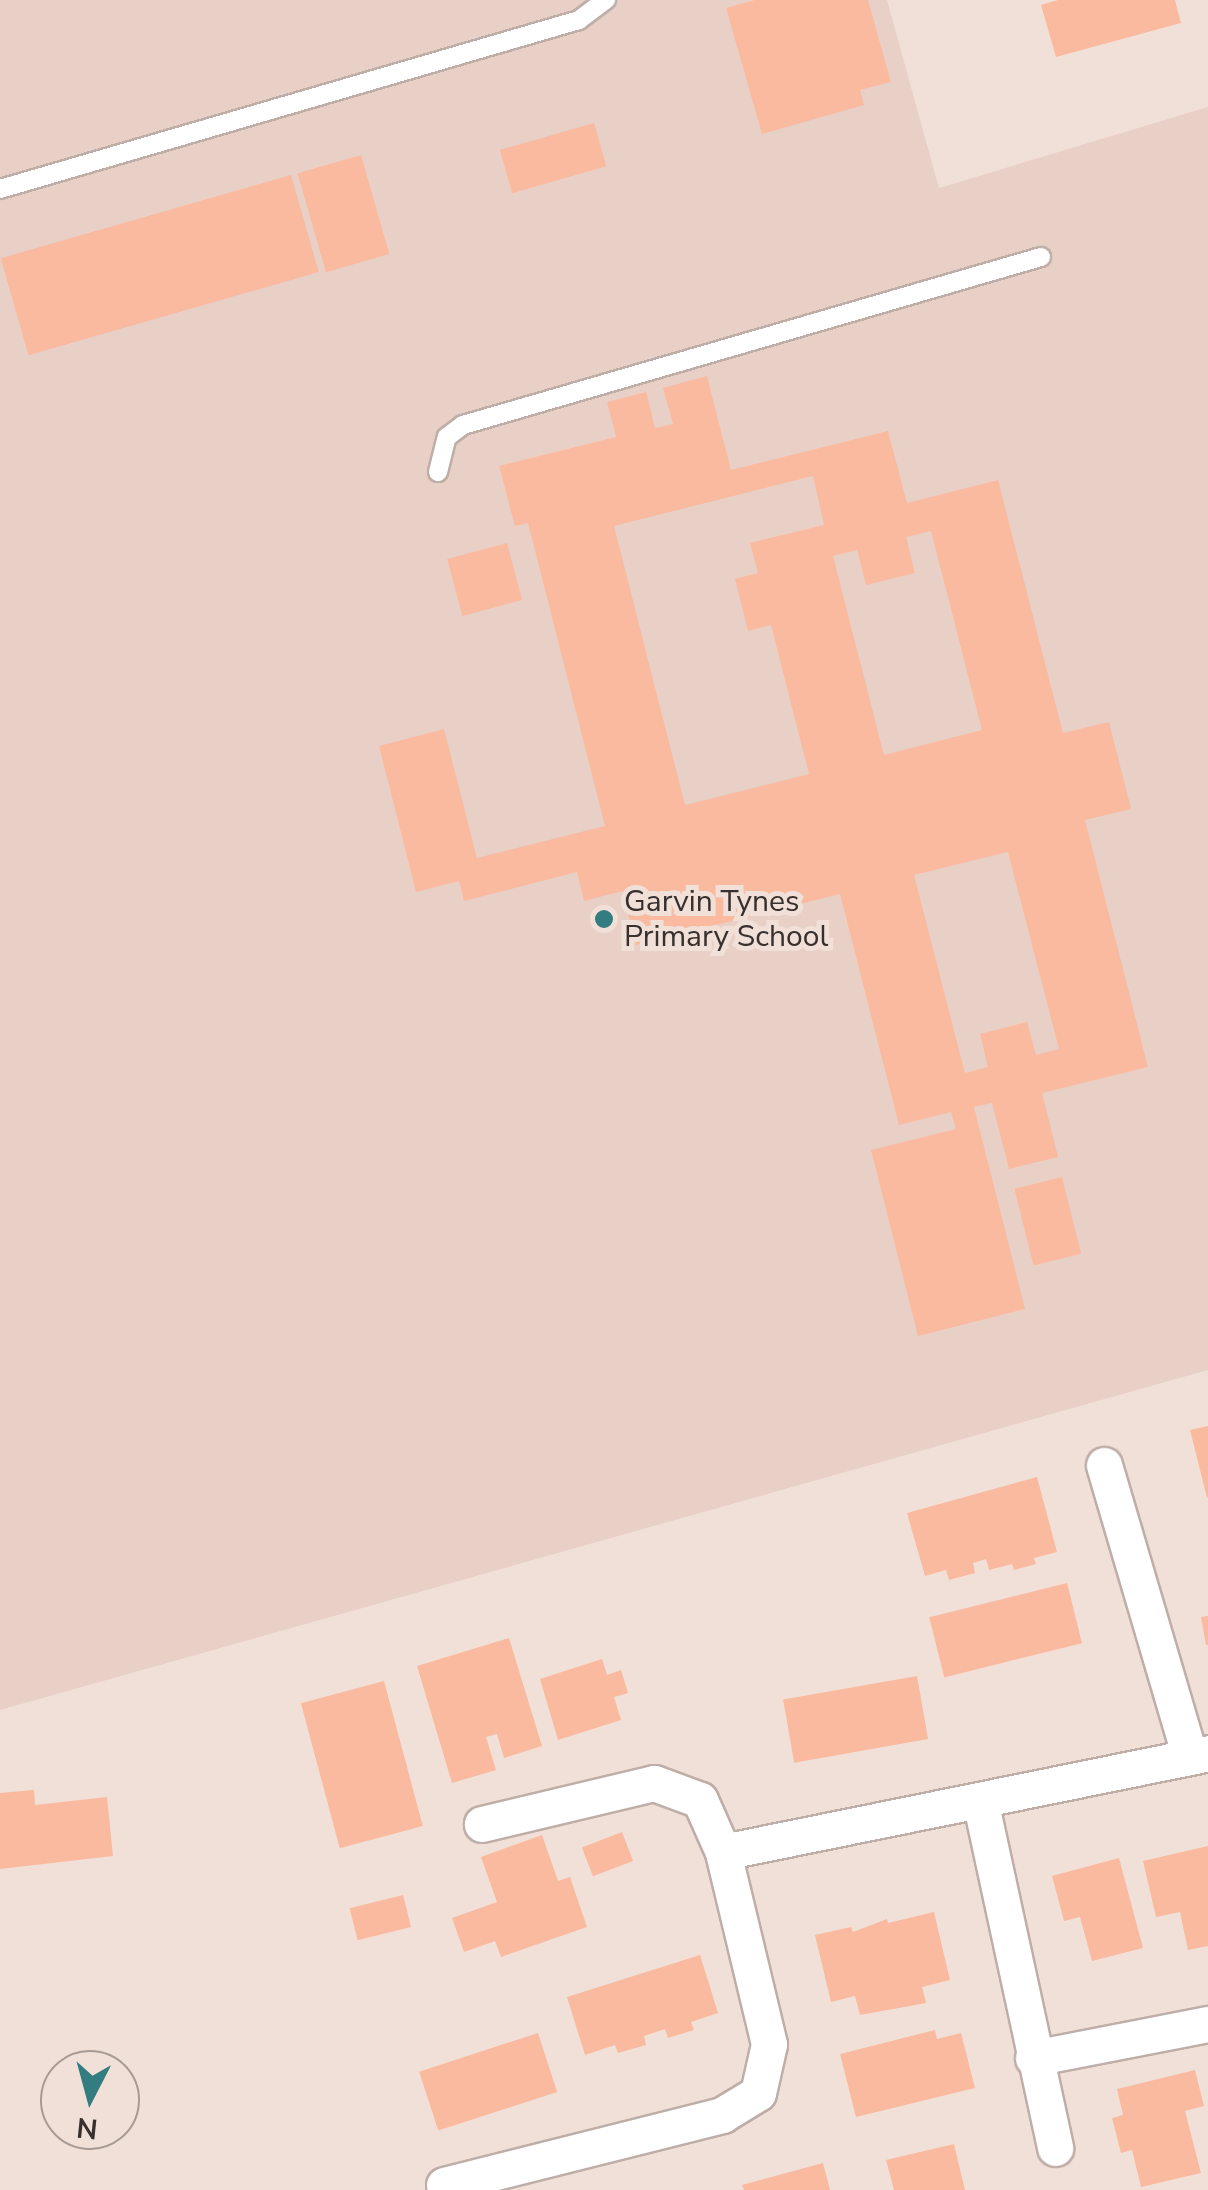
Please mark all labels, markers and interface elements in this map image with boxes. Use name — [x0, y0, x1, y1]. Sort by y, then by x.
place label: Garvin Tynes Primary School — [624, 884, 828, 954]
marker: Garvin Tynes Primary School — [593, 908, 615, 930]
north arrow — [40, 2050, 140, 2150]
text: N — [75, 2108, 99, 2148]

